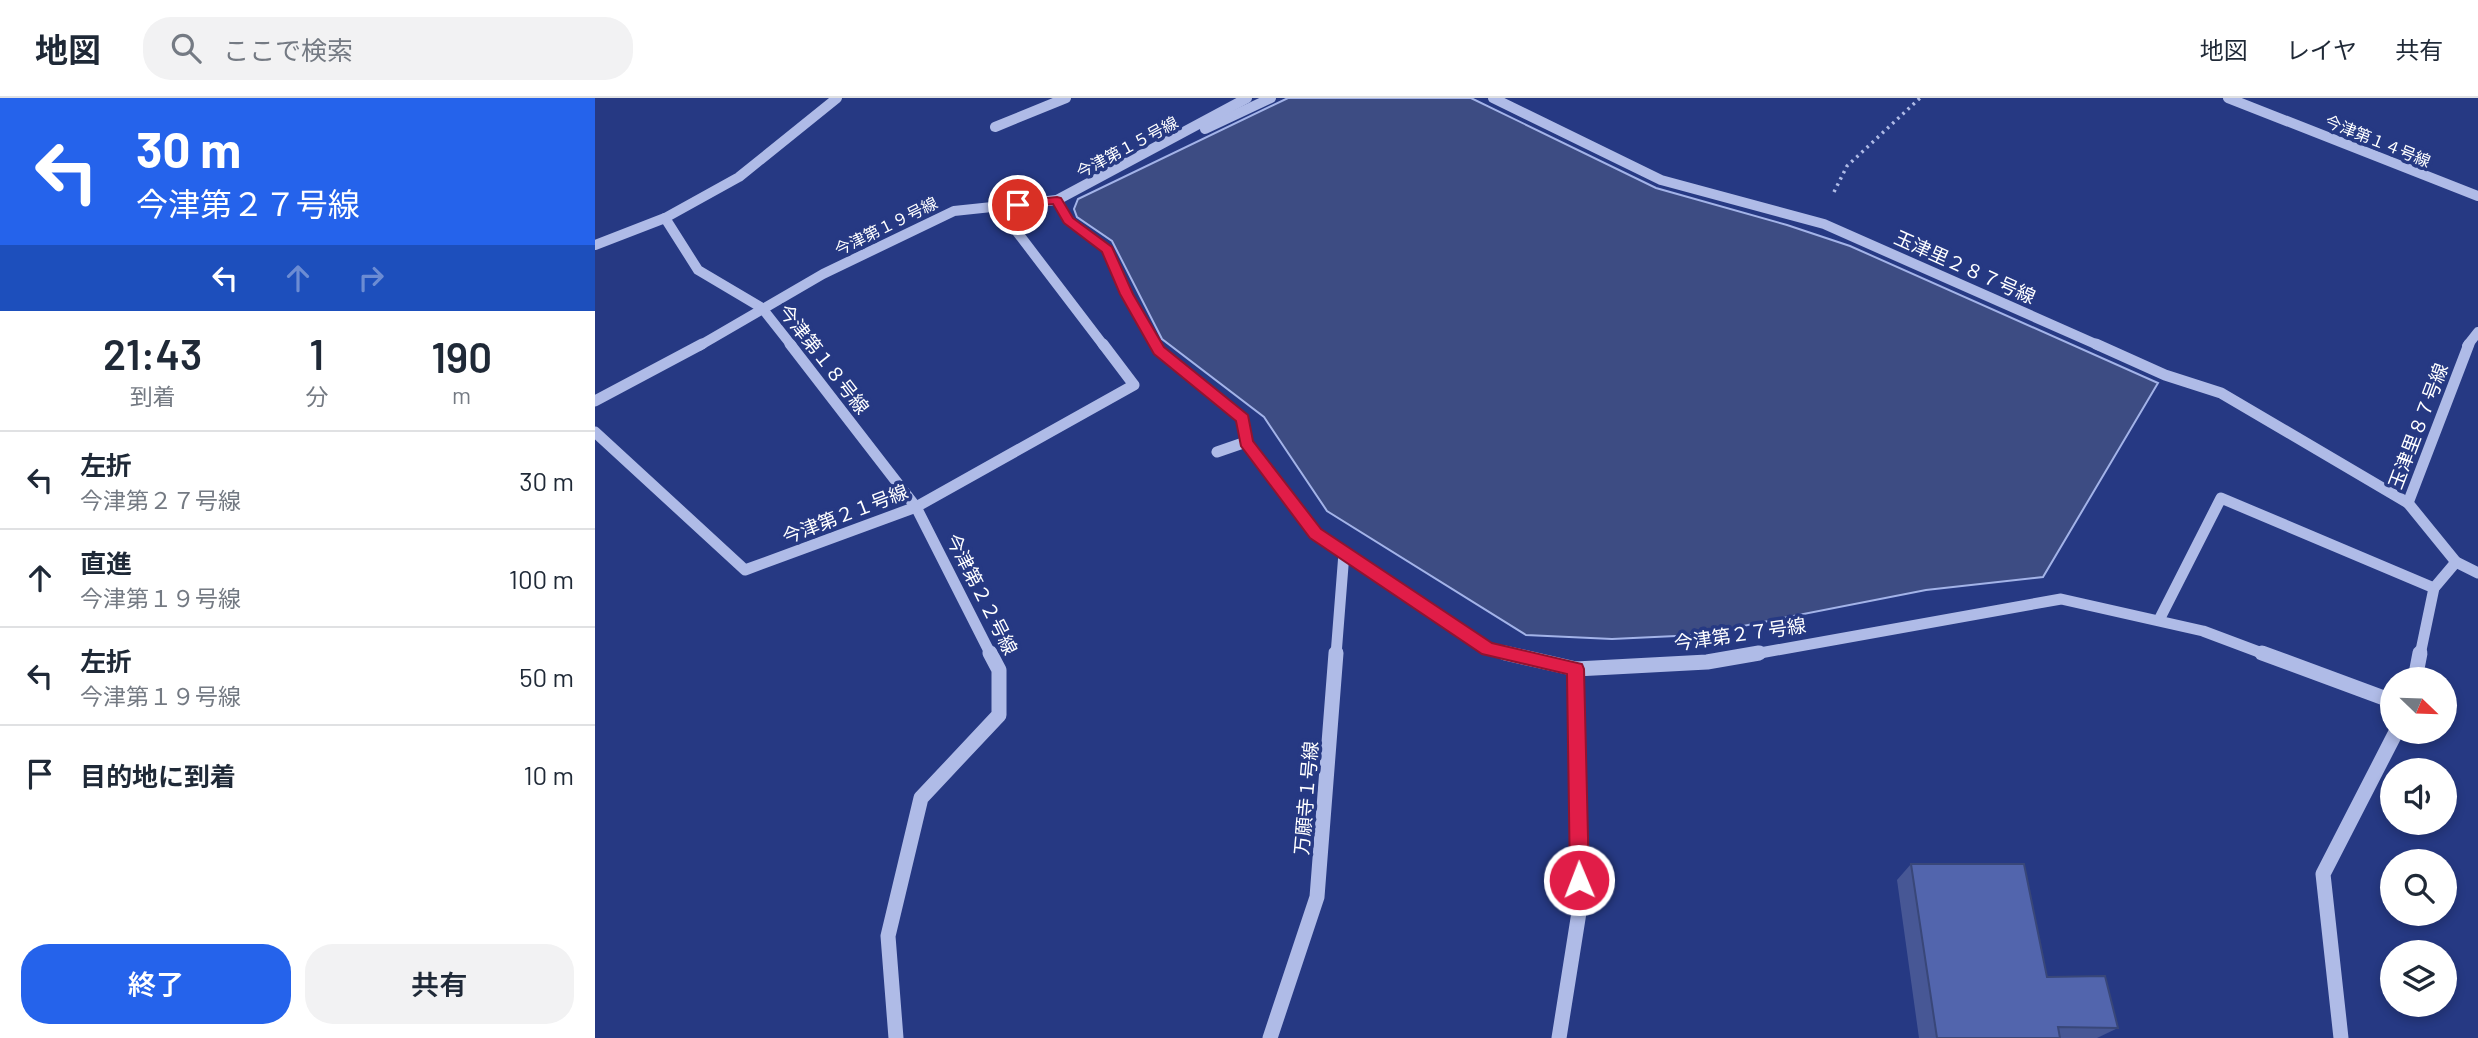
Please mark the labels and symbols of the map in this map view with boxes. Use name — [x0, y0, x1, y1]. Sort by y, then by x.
street label: 今津第１４号線 — [2323, 111, 2434, 170]
street label: 今津第１５号線 — [1073, 112, 1181, 181]
pin — [988, 175, 1048, 235]
street label: 今津第１９号線 — [831, 192, 940, 259]
street label: 玉津里２８７号線 — [1891, 225, 2039, 308]
street label: 今津第１８号線 — [774, 299, 874, 418]
street label: 玉津里８７号線 — [2383, 360, 2452, 492]
street label: 今津第２１号線 — [779, 479, 911, 548]
street label: 今津第２２号線 — [942, 529, 1023, 658]
street label: 今津第２７号線 — [1672, 613, 1807, 654]
north arrow — [2380, 667, 2457, 744]
street label: 万願寺１号線 — [1289, 740, 1322, 856]
position arrow — [1542, 843, 1616, 917]

